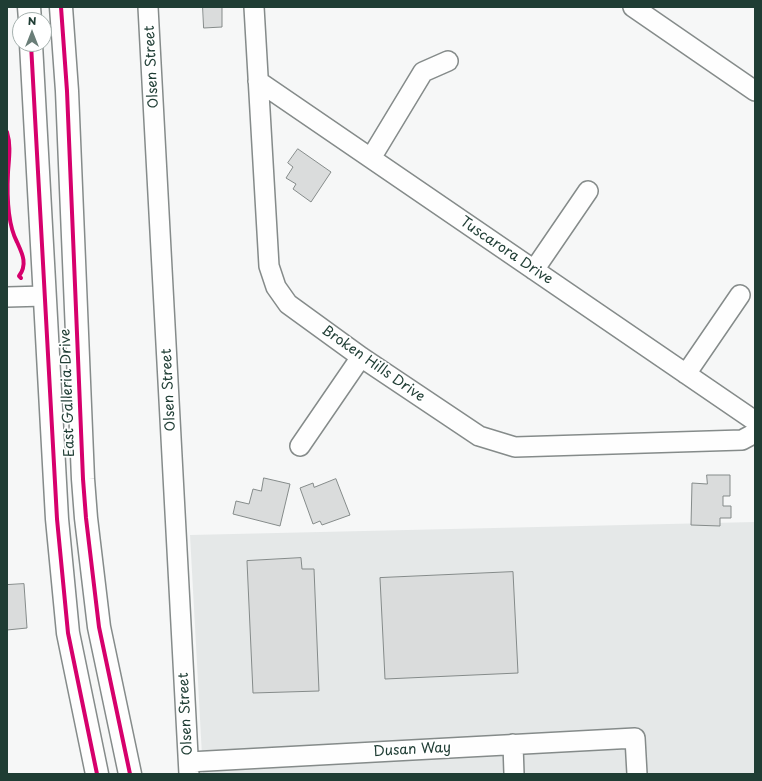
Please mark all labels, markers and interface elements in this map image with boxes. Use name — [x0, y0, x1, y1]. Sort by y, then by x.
north arrow — [12, 12, 52, 52]
text: N — [28, 12, 36, 29]
street label: Olsen Street — [141, 25, 163, 109]
street label: Tuscarora Drive — [456, 214, 556, 288]
street label: Broken Hills Drive — [318, 322, 428, 406]
street label: East Galleria Drive — [57, 328, 79, 458]
street label: Olsen Street — [158, 348, 180, 432]
street label: Olsen Street — [175, 672, 197, 756]
street label: Dusan Way — [373, 740, 451, 760]

